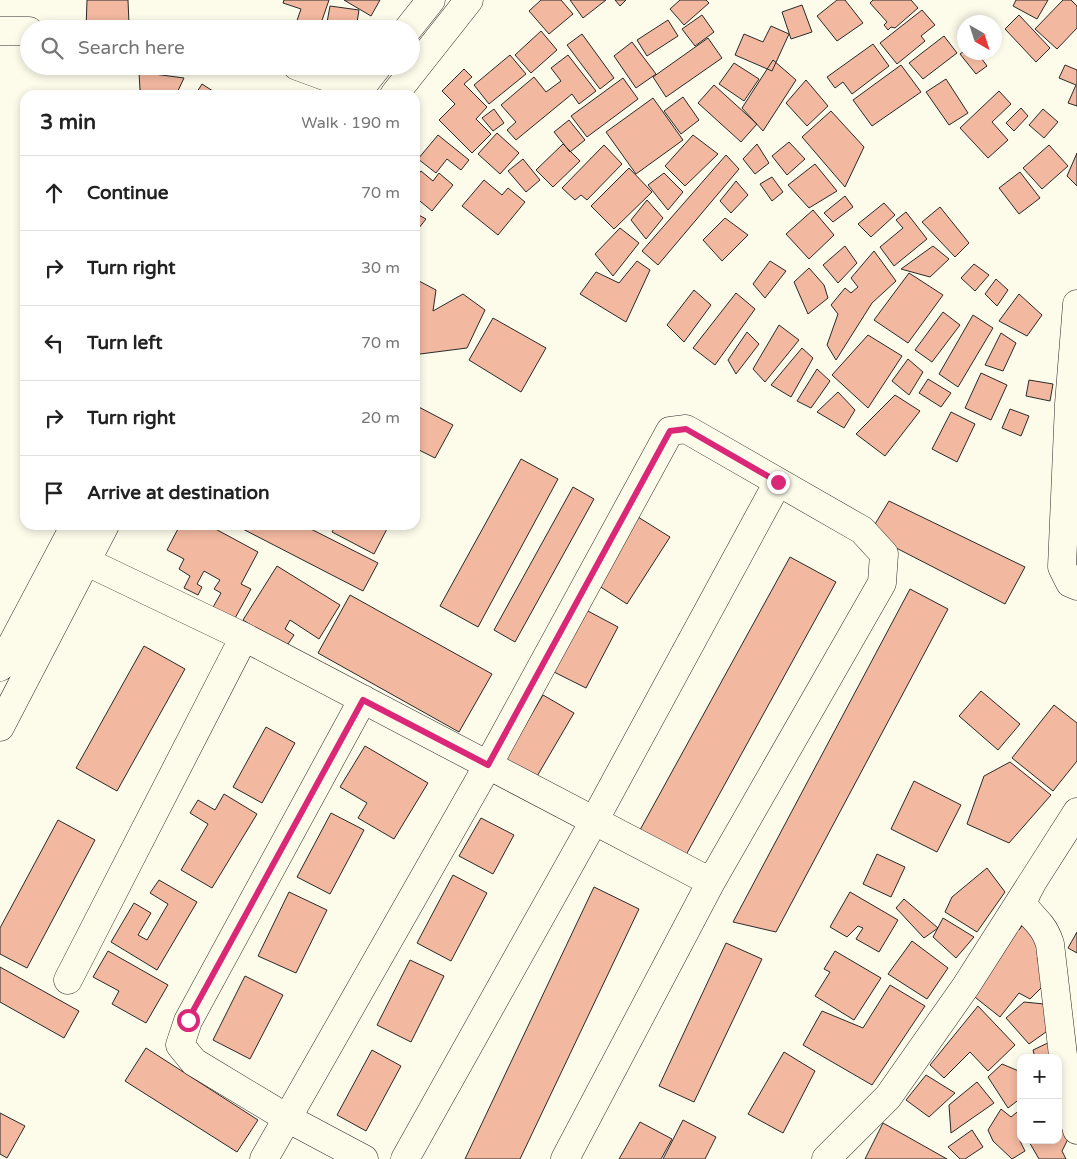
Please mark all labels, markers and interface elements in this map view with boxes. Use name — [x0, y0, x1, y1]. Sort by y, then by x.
north arrow — [957, 15, 1002, 60]
search box — [20, 20, 420, 75]
icon: search — [38, 34, 66, 62]
text: Search here — [78, 37, 185, 59]
text: 3 min — [40, 110, 96, 135]
text: Walk · 190 m — [301, 113, 400, 133]
icon: ahead — [40, 179, 68, 207]
text: Continue — [87, 182, 169, 204]
text: 70 m — [361, 183, 400, 203]
icon: right — [40, 254, 68, 282]
text: Turn right — [87, 257, 175, 279]
text: 30 m — [361, 258, 400, 278]
icon: left — [40, 329, 68, 357]
text: Turn left — [87, 332, 163, 354]
text: 70 m — [361, 333, 400, 353]
icon: right — [40, 404, 68, 432]
text: Turn right — [87, 407, 175, 429]
text: 20 m — [361, 408, 400, 428]
route end — [767, 471, 790, 494]
icon: arrive — [40, 479, 68, 507]
text: Arrive at destination — [87, 482, 270, 504]
route start — [177, 1009, 200, 1032]
map controls — [1017, 1054, 1062, 1144]
button: + — [1017, 1054, 1062, 1099]
button: − — [1017, 1099, 1062, 1144]

